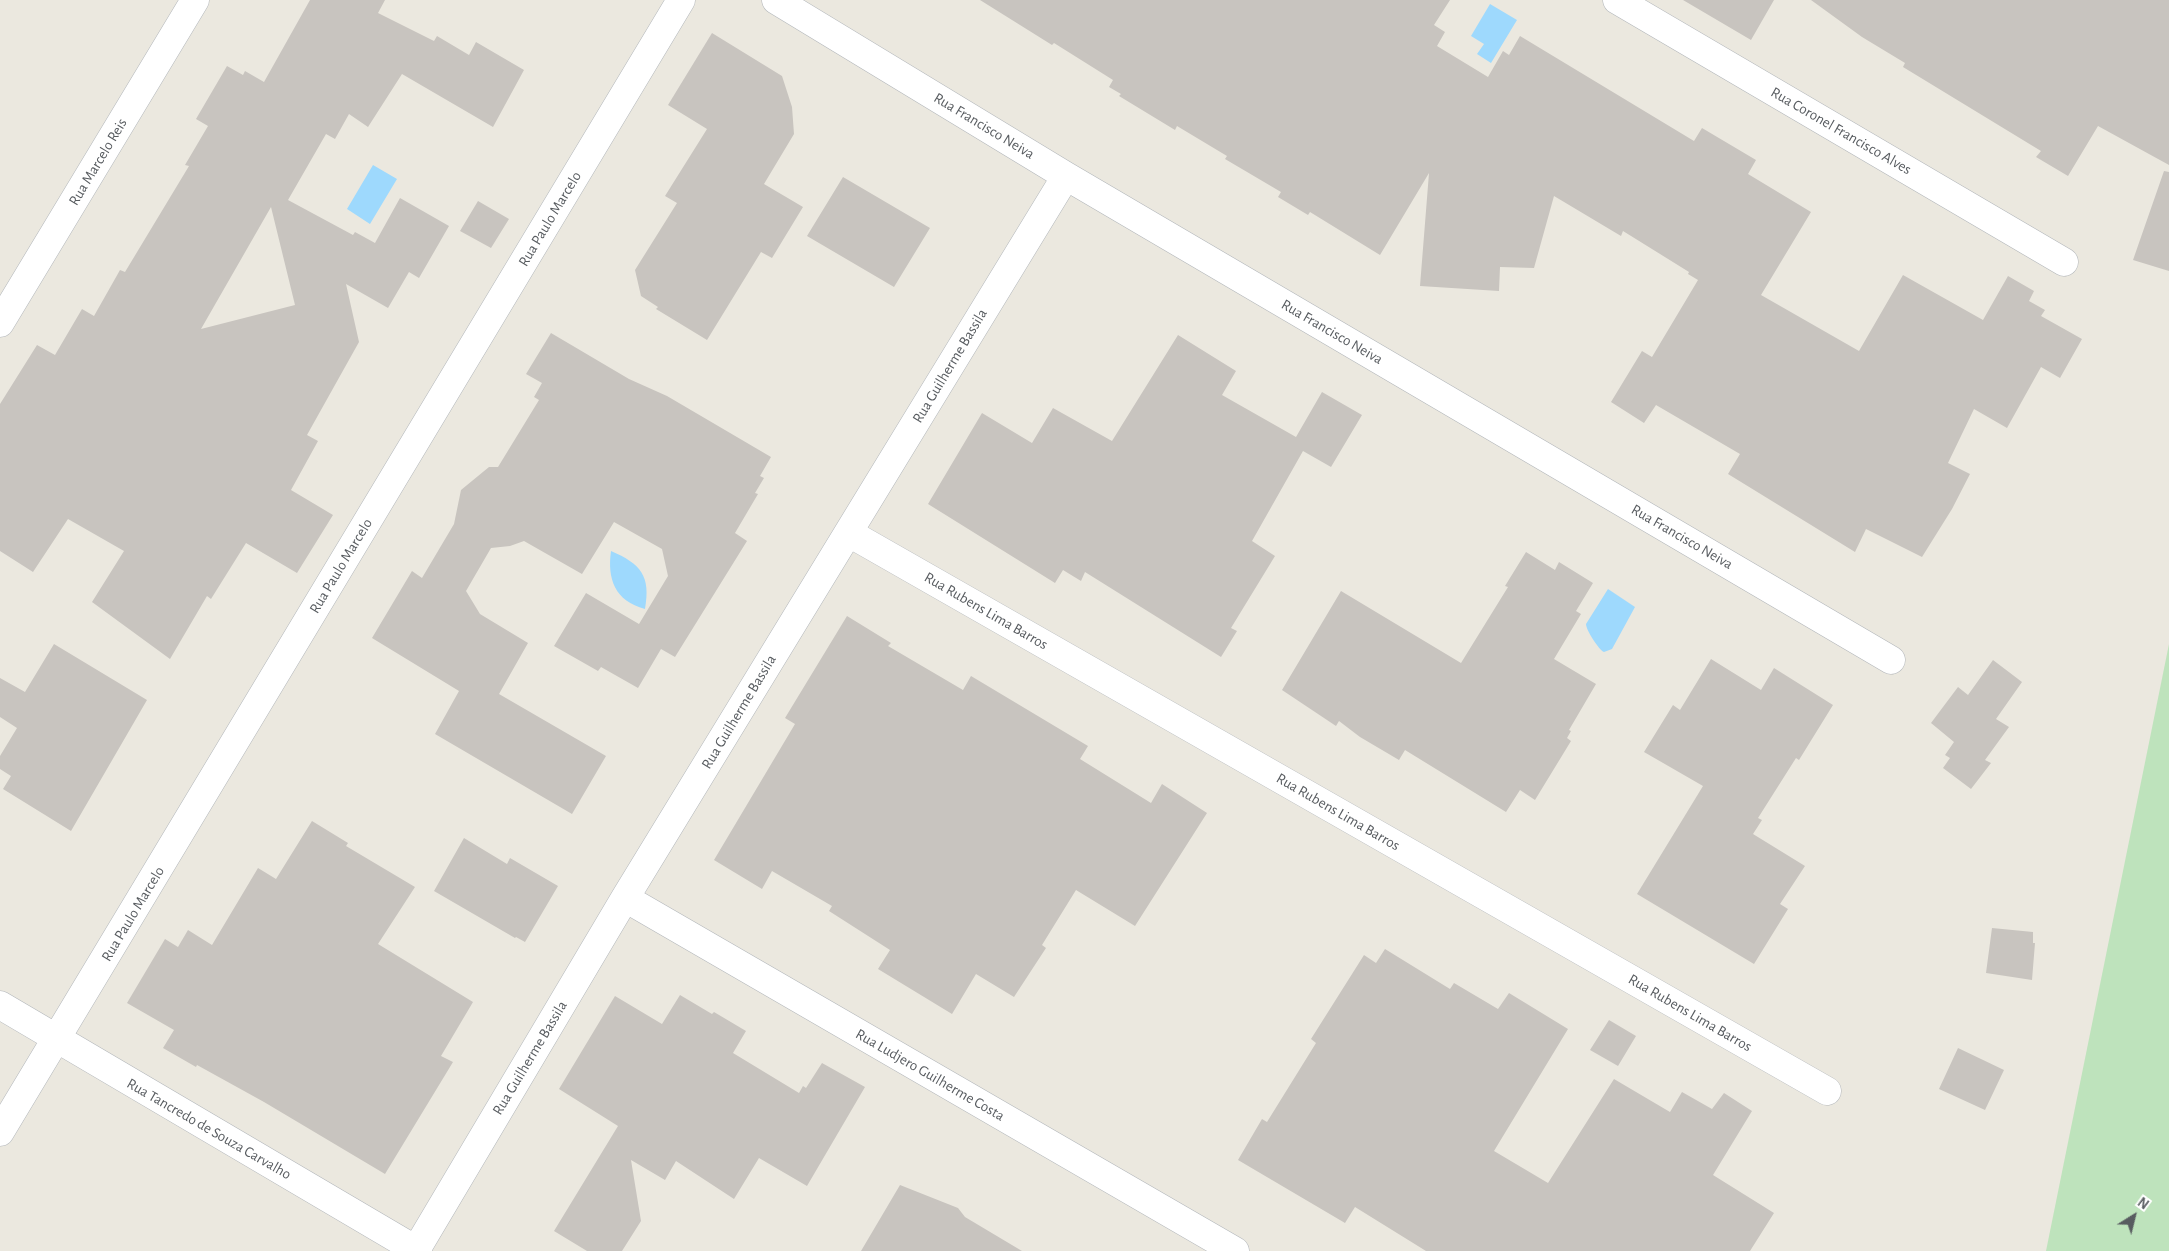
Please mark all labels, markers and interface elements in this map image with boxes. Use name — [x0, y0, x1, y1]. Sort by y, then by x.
street label: Rua Coronel Francisco Alves — [1767, 83, 1915, 179]
street label: Rua Francisco Neiva — [930, 89, 1038, 163]
street label: Rua Marcelo Reis — [65, 115, 131, 209]
street label: Rua Paulo Marcelo — [515, 168, 585, 270]
street label: Rua Francisco Neiva — [1278, 296, 1386, 368]
street label: Rua Guilherme Bassila — [909, 306, 991, 426]
street label: Rua Francisco Neiva — [1628, 501, 1736, 573]
street label: Rua Paulo Marcelo — [306, 515, 376, 617]
street label: Rua Rubens Lima Barros — [921, 568, 1051, 654]
street label: Rua Guilherme Bassila — [698, 652, 780, 772]
street label: Rua Rubens Lima Barros — [1273, 769, 1403, 855]
street label: Rua Paulo Marcelo — [98, 863, 168, 965]
street label: Rua Rubens Lima Barros — [1625, 970, 1755, 1056]
street label: Rua Guilherme Bassila — [489, 998, 571, 1118]
street label: Rua Ludjero Guilherme Costa — [852, 1025, 1008, 1125]
street label: Rua Tancredo de Souza Carvalho — [124, 1074, 294, 1184]
north arrow — [2109, 1191, 2159, 1241]
text: N — [2135, 1195, 2151, 1212]

